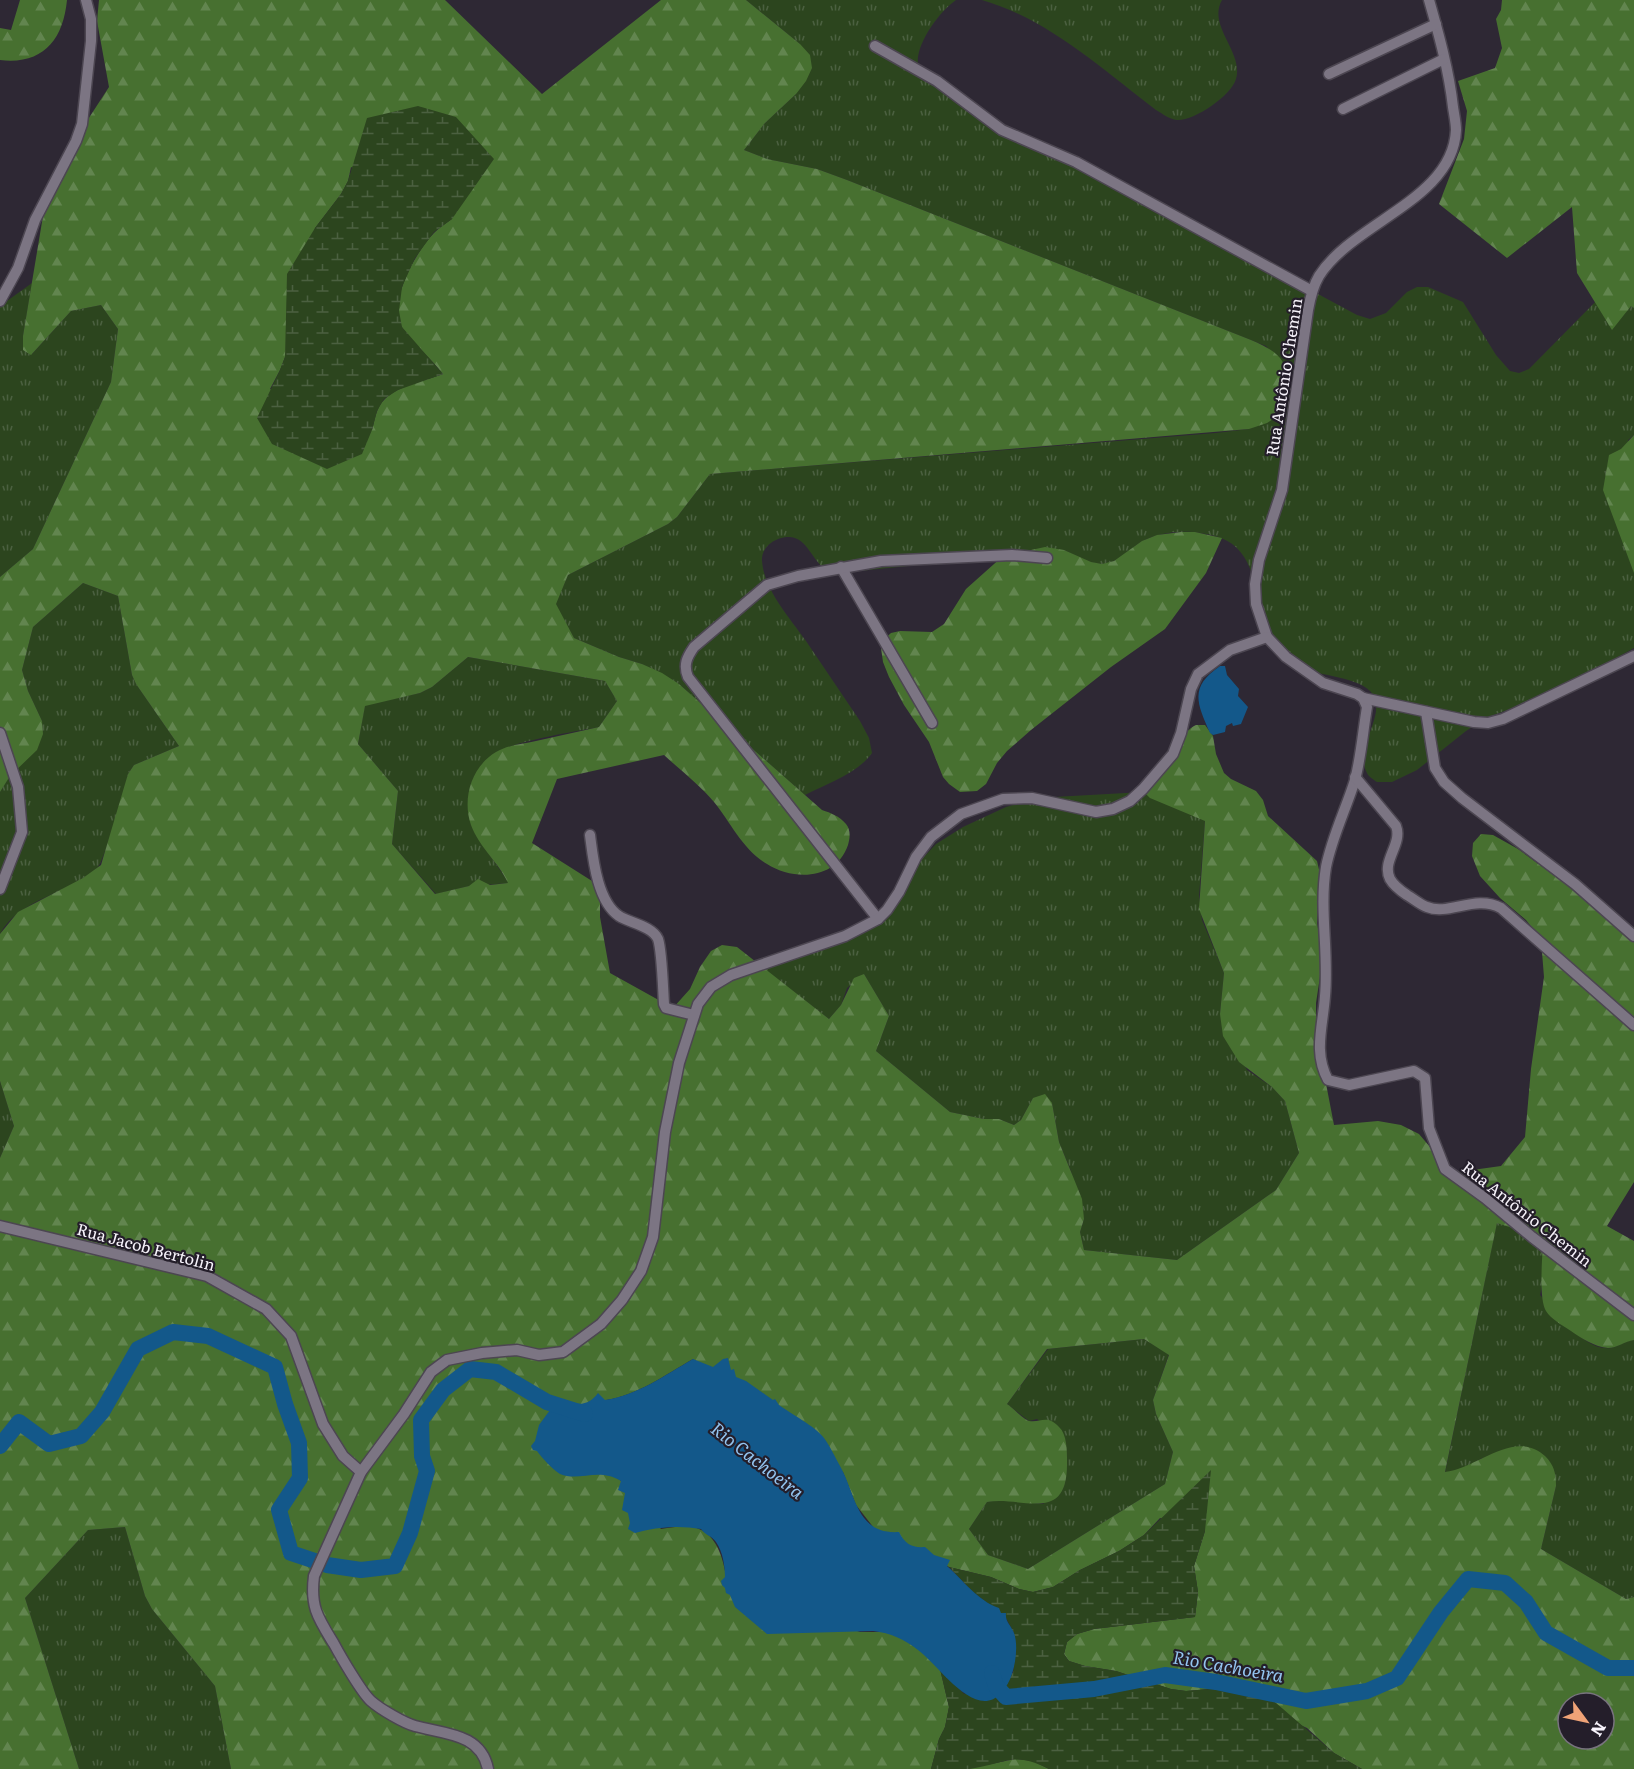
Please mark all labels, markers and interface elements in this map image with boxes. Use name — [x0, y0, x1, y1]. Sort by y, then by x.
street label: Rua Antônio Chemin — [1259, 296, 1307, 458]
street label: Rua Antônio Chemin — [1457, 1155, 1598, 1272]
street label: Rua Jacob Bertolin — [74, 1216, 219, 1276]
water label: Rio Cachoeira — [706, 1415, 811, 1505]
water label: Rio Cachoeira — [1171, 1643, 1286, 1689]
north arrow — [1556, 1691, 1616, 1751]
text: N — [1586, 1718, 1613, 1742]

